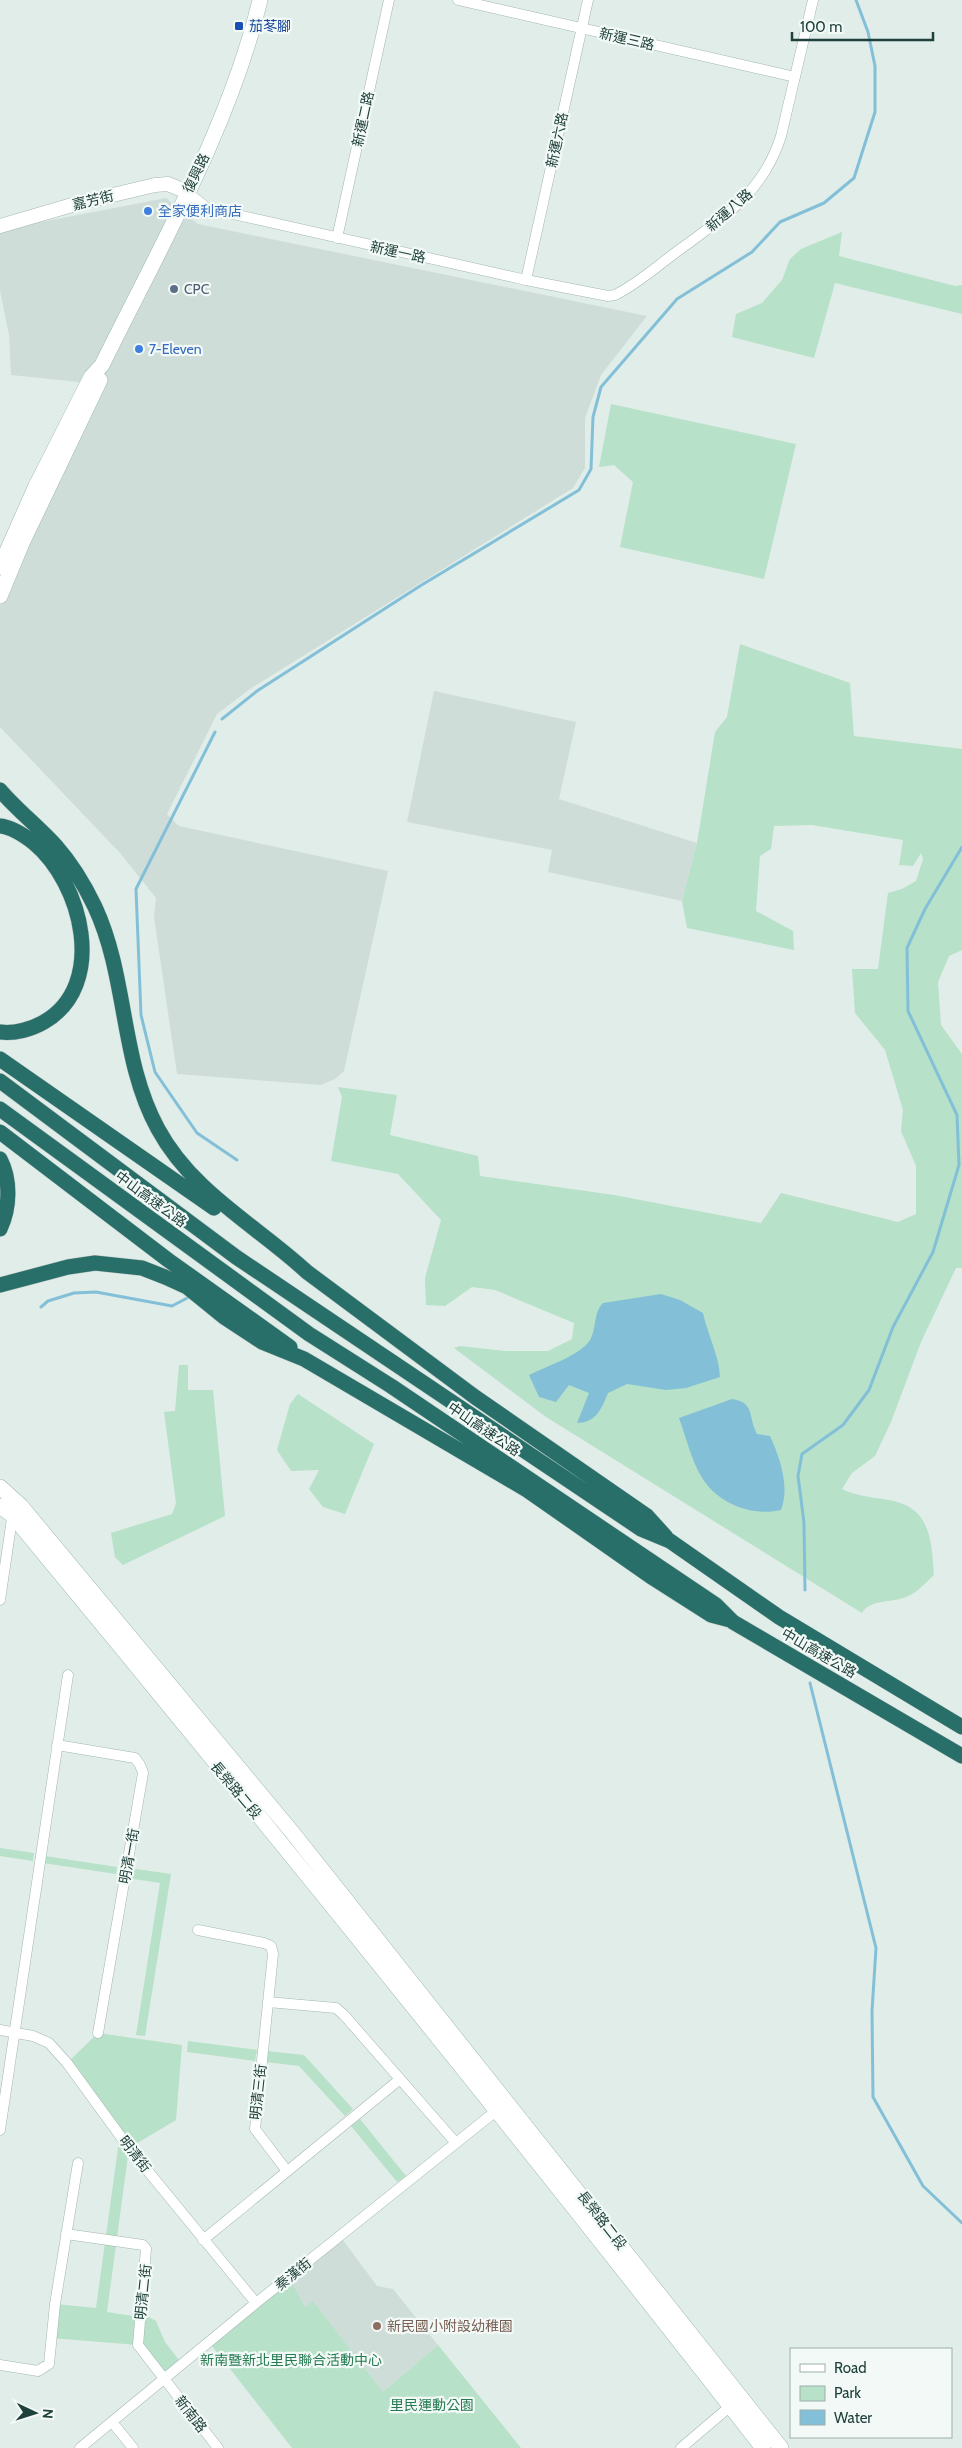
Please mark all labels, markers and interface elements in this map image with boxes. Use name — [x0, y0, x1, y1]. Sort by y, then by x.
scale bar — [792, 10, 933, 42]
place label: 茄苳腳 — [249, 17, 291, 35]
text: 100 m — [800, 18, 842, 36]
marker: 茄苳腳 — [233, 20, 245, 32]
street label: 新運三路 — [598, 24, 656, 54]
street label: 新運二路 — [348, 90, 378, 148]
street label: 新運六路 — [542, 111, 572, 169]
street label: 復興路 — [179, 150, 213, 196]
street label: 新運八路 — [702, 185, 756, 235]
street label: 嘉芳街 — [70, 186, 116, 214]
place label: 全家便利商店 — [158, 202, 242, 220]
marker: 全家便利商店 — [142, 205, 154, 217]
street label: 新運一路 — [369, 237, 427, 267]
place label: CPC — [184, 280, 210, 298]
marker: CPC — [168, 283, 180, 295]
place label: 7-Eleven — [149, 340, 202, 358]
marker: 7-Eleven — [133, 343, 145, 355]
street label: 中山高速公路 — [112, 1167, 190, 1231]
street label: 中山高速公路 — [444, 1398, 524, 1460]
street label: 中山高速公路 — [778, 1624, 860, 1682]
street label: 長榮路二段 — [207, 1757, 265, 1823]
street label: 明清一街 — [115, 1827, 143, 1885]
street label: 明清三街 — [246, 2063, 270, 2121]
street label: 明清街 — [115, 2132, 155, 2176]
street label: 長榮路二段 — [573, 2187, 631, 2253]
street label: 秦漢街 — [271, 2254, 315, 2294]
street label: 明清二街 — [131, 2263, 155, 2321]
place label: 新民國小附設幼稚園 — [387, 2317, 513, 2335]
marker: 新民國小附設幼稚園 — [371, 2320, 383, 2332]
legend — [790, 2348, 952, 2438]
park label: 新南暨新北里民聯合活動中心 — [200, 2351, 382, 2369]
text: Road — [834, 2359, 867, 2377]
text: Park — [834, 2384, 861, 2402]
north arrow — [10, 2388, 60, 2438]
street label: 新南路 — [171, 2392, 211, 2436]
park label: 里民運動公園 — [390, 2396, 474, 2414]
text: N — [39, 2408, 57, 2419]
text: Water — [834, 2409, 872, 2427]

